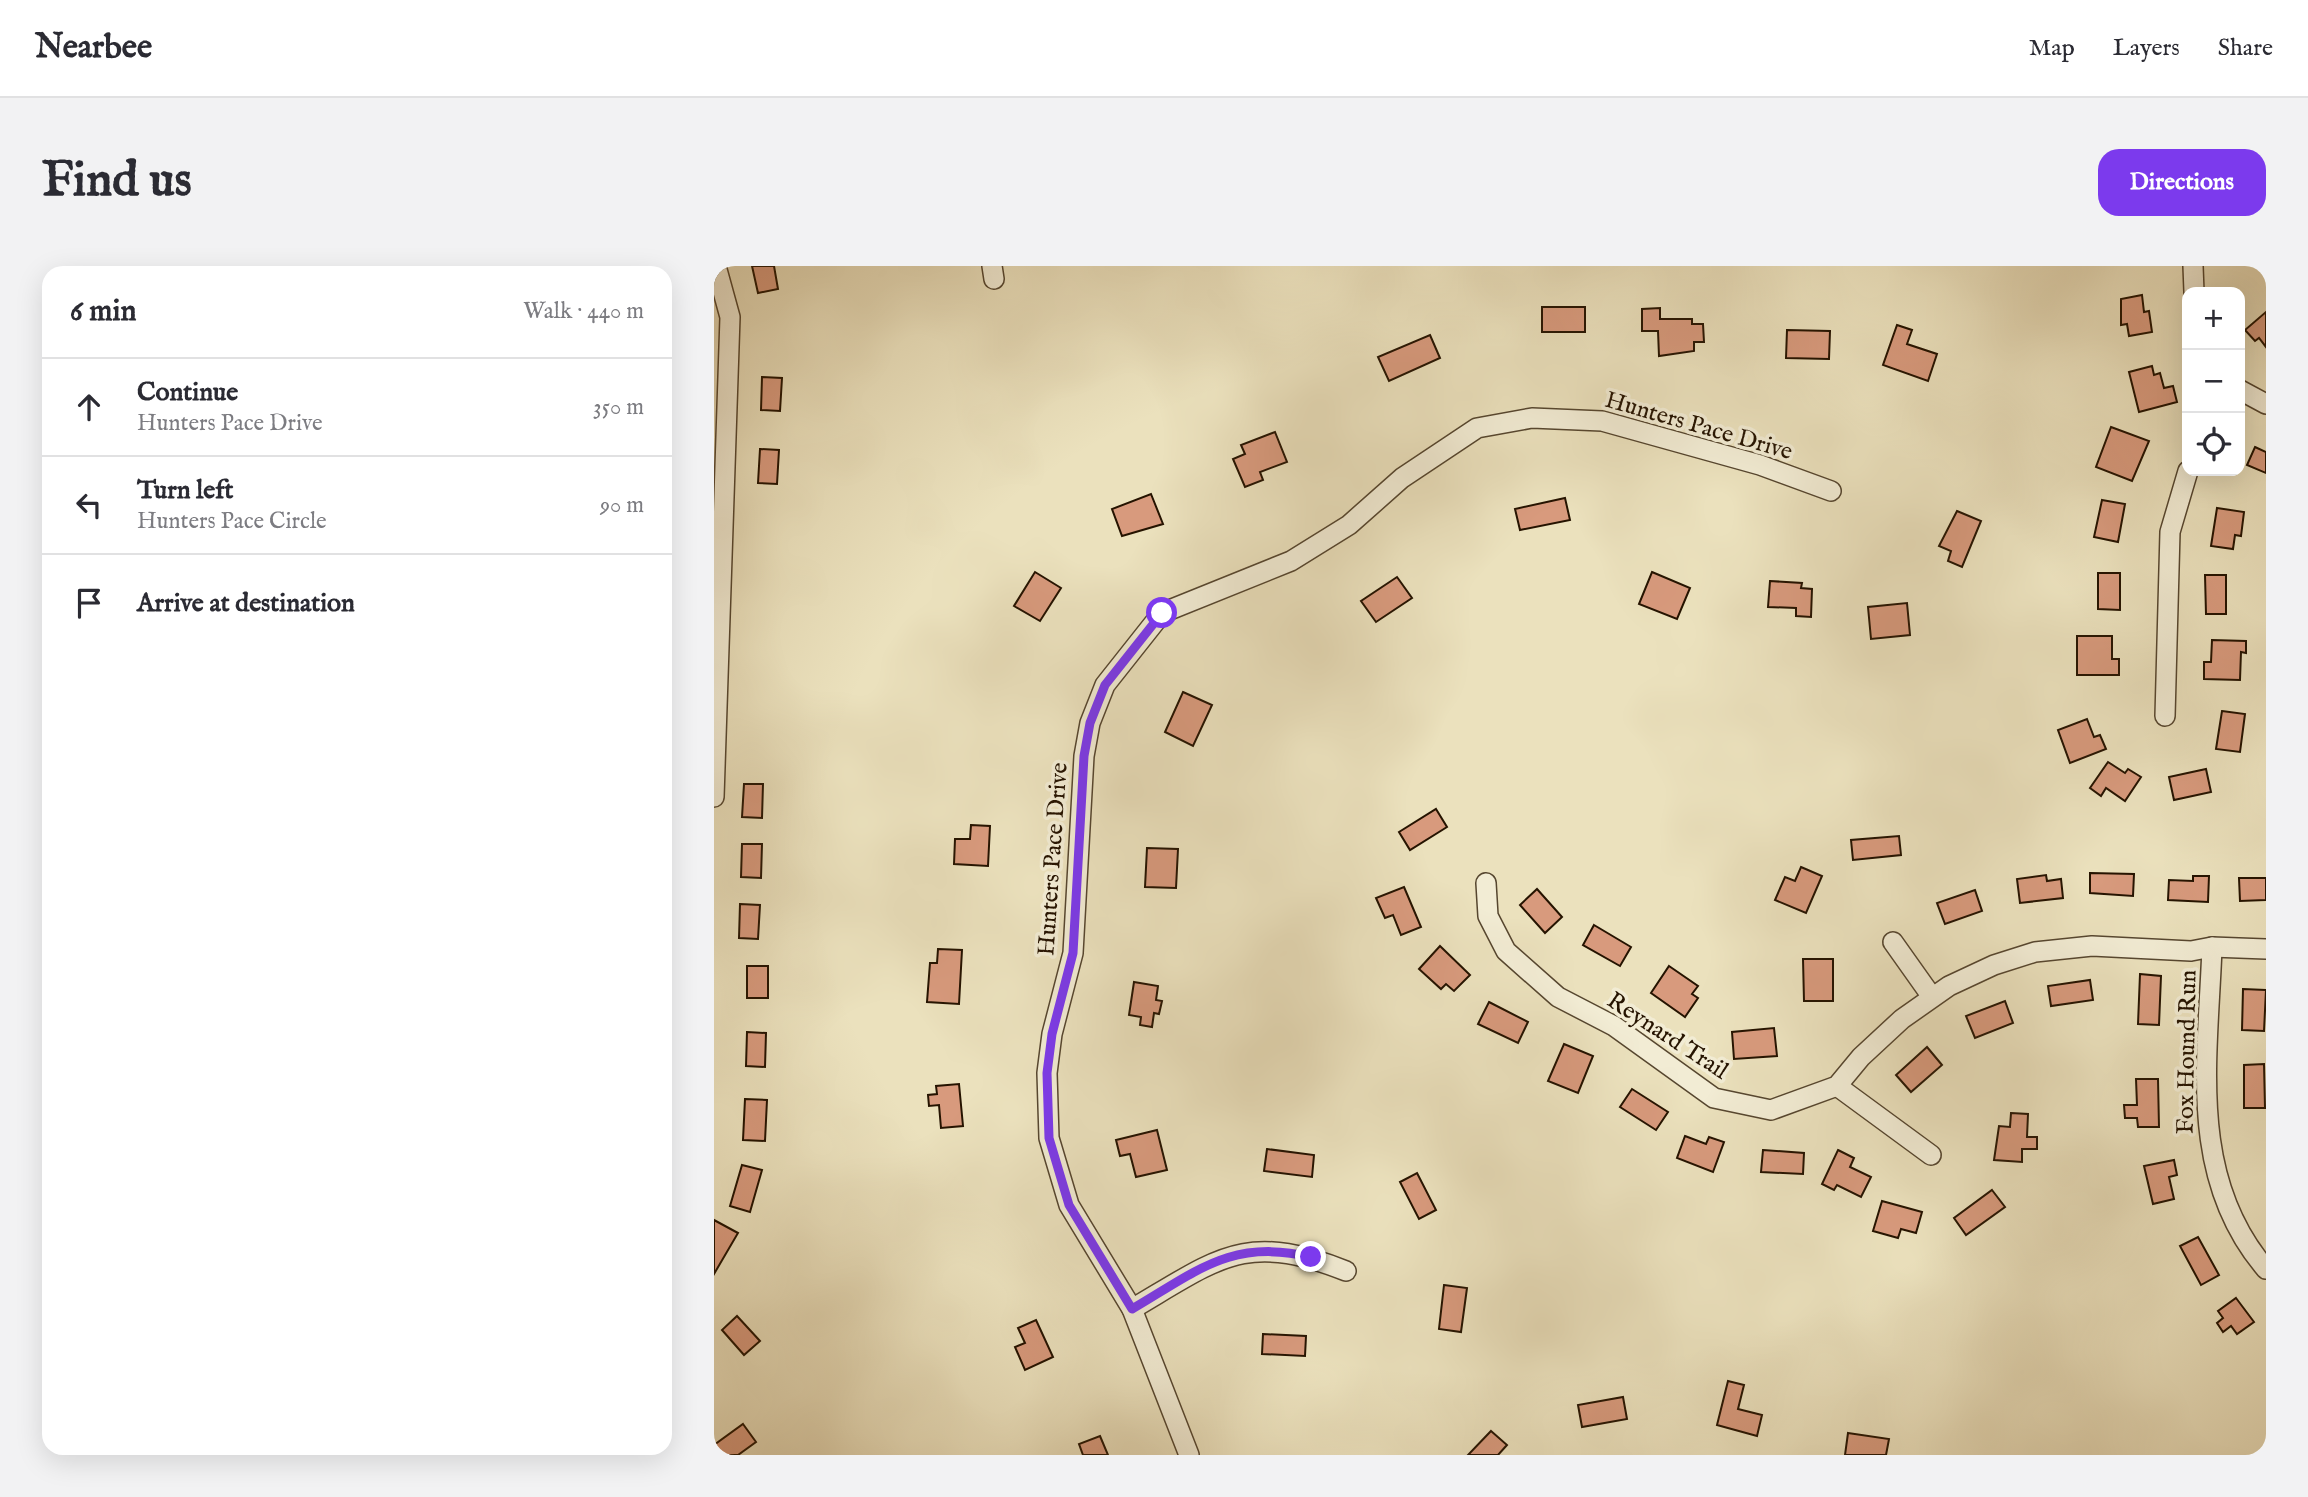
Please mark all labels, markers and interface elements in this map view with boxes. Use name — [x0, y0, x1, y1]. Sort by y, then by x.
text: Nearbee — [35, 27, 152, 69]
text: Map — [2029, 33, 2075, 64]
text: Layers — [2113, 33, 2180, 64]
text: Share — [2218, 33, 2273, 64]
button: Directions — [2098, 149, 2266, 216]
text: Find us — [42, 151, 192, 213]
map controls — [2182, 287, 2245, 476]
button: + — [2182, 287, 2245, 350]
text: 6 min — [70, 293, 136, 331]
text: Walk · 440 m — [523, 297, 644, 326]
button: − — [2182, 350, 2245, 413]
text: Continue — [137, 376, 238, 409]
street label: Hunters Pace Drive — [1601, 385, 1796, 468]
icon: ahead — [70, 388, 108, 426]
text: 350 m — [593, 393, 644, 422]
text: Hunters Pace Drive — [137, 409, 323, 438]
button: locate — [2182, 413, 2245, 476]
text: Turn left — [137, 474, 234, 507]
icon: left — [70, 486, 108, 524]
text: 90 m — [600, 491, 644, 520]
text: Hunters Pace Circle — [137, 507, 327, 536]
icon: arrive — [70, 584, 108, 622]
text: Arrive at destination — [137, 587, 355, 620]
route start — [1146, 597, 1177, 628]
street label: Hunters Pace Drive — [1031, 761, 1076, 957]
street label: Fox Hound Run — [2171, 969, 2204, 1134]
street label: Reynard Trail — [1601, 985, 1734, 1087]
route end — [1295, 1241, 1326, 1272]

